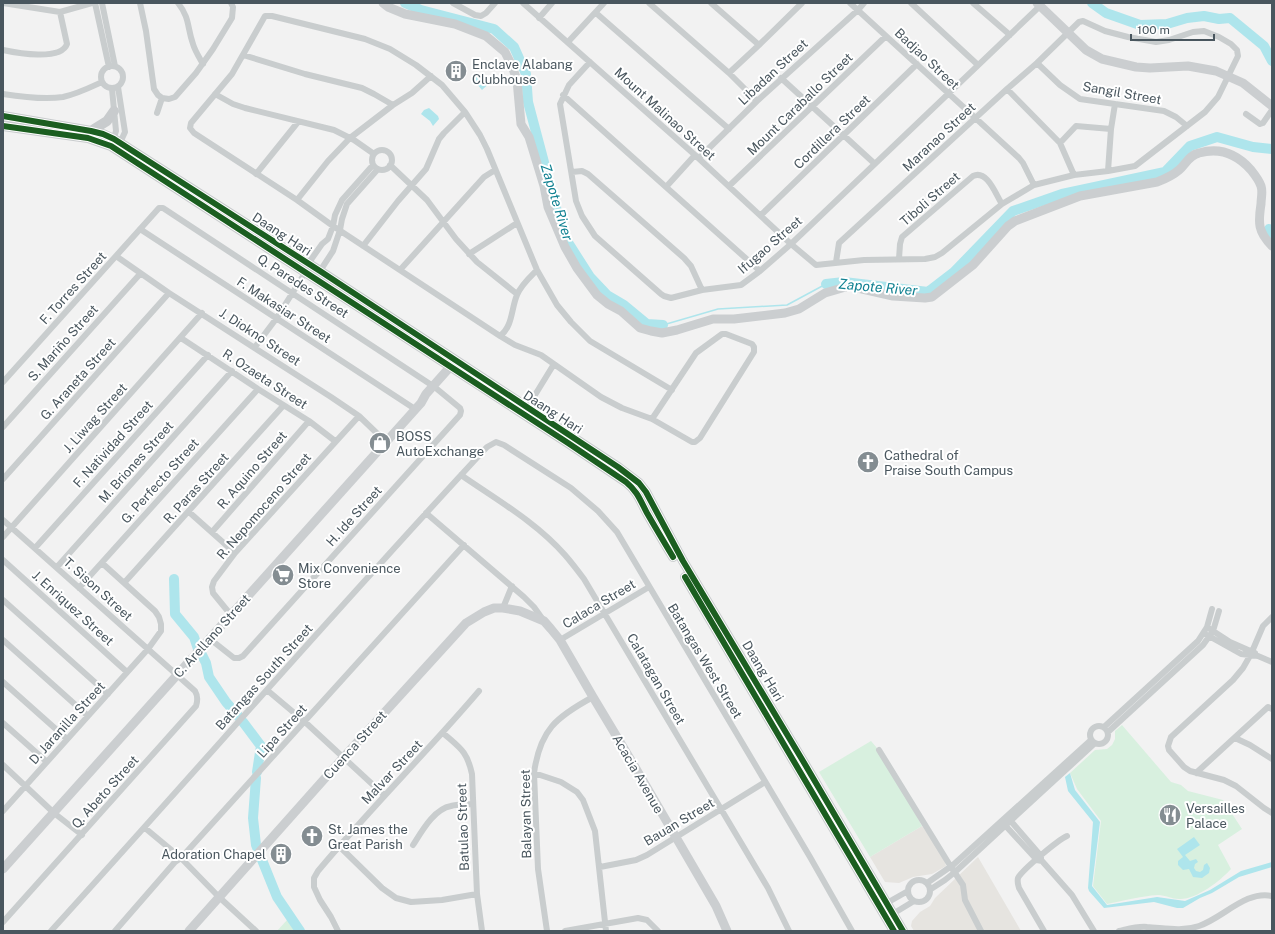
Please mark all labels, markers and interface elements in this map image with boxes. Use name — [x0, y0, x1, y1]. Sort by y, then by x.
scale bar — [1131, 16, 1214, 42]
text: 100 m — [1137, 23, 1170, 37]
street label: Badjao Street — [892, 25, 962, 93]
street label: Libadan Street — [735, 36, 811, 108]
street label: Mount Caraballo Street — [744, 50, 856, 158]
place label: Enclave Alabang Clubhouse — [472, 57, 573, 87]
building icon: Enclave Alabang Clubhouse — [443, 58, 469, 84]
street label: Mount Malinao Street — [611, 65, 719, 163]
street label: Sangil Street — [1081, 79, 1163, 107]
street label: Cordillera Street — [791, 92, 873, 172]
street label: Maranao Street — [900, 100, 978, 174]
water label: Zapote River — [538, 162, 576, 243]
street label: Tiboli Street — [897, 169, 963, 229]
street label: Daang Hari — [250, 209, 314, 259]
street label: Ifugao Street — [735, 213, 805, 277]
street label: F. Torres Street — [37, 249, 109, 327]
street label: Q. Paredes Street — [255, 251, 351, 321]
street label: F. Makasiar Street — [234, 274, 334, 346]
water label: Zapote River — [838, 276, 919, 298]
street label: S. Mariño Street — [25, 302, 101, 384]
street label: J. Diokno Street — [217, 305, 303, 369]
street label: G. Araneta Street — [37, 335, 119, 423]
street label: R. Ozaeta Street — [220, 346, 310, 412]
street label: J. Liwag Street — [60, 380, 130, 456]
street label: Daang Hari — [521, 387, 585, 437]
street label: F. Natividad Street — [70, 398, 156, 490]
street label: M. Briones Street — [96, 418, 176, 506]
street label: R. Aquino Street — [214, 428, 290, 512]
place label: BOSS AutoExchange — [396, 429, 484, 459]
shop icon: BOSS AutoExchange — [367, 430, 393, 456]
street label: G. Perfecto Street — [118, 436, 202, 526]
place label: Cathedral of Praise South Campus — [884, 448, 1013, 478]
church icon: Cathedral of Praise South Campus — [855, 449, 881, 475]
street label: R. Paras Street — [160, 450, 232, 526]
street label: R. Nepomoceno Street — [214, 450, 314, 562]
street label: H. Ide Street — [323, 483, 385, 549]
street label: T. Sison Street — [61, 554, 135, 624]
place label: Mix Convenience Store — [298, 561, 401, 591]
supermarket icon: Mix Convenience Store — [270, 562, 296, 588]
street label: J. Enriquez Street — [29, 567, 117, 649]
street label: Calaca Street — [560, 576, 638, 632]
street label: C. Arellano Street — [171, 591, 253, 681]
street label: Batangas West Street — [665, 601, 745, 721]
street label: Batangas South Street — [212, 621, 316, 733]
street label: Calatagan Street — [624, 631, 688, 727]
street label: Daang Hari — [739, 638, 787, 704]
street label: D. Jaranilla Street — [26, 679, 108, 767]
street label: Lipa Street — [254, 701, 310, 761]
street label: Cuenca Street — [320, 708, 390, 782]
street label: Acacia Avenue — [609, 732, 667, 816]
street label: Malvar Street — [358, 737, 426, 807]
street label: Q. Abeto Street — [68, 753, 142, 831]
street label: Balayan Street — [518, 769, 534, 859]
street label: Batulao Street — [454, 783, 472, 871]
street label: Bauan Street — [641, 795, 717, 849]
place label: Versailles Palace — [1186, 801, 1245, 831]
restaurant icon: Versailles Palace — [1157, 802, 1183, 828]
place label: St. James the Great Parish — [328, 822, 408, 852]
church icon: St. James the Great Parish — [299, 823, 325, 849]
building icon: Adoration Chapel — [268, 841, 294, 867]
place label: Adoration Chapel — [161, 847, 266, 862]

